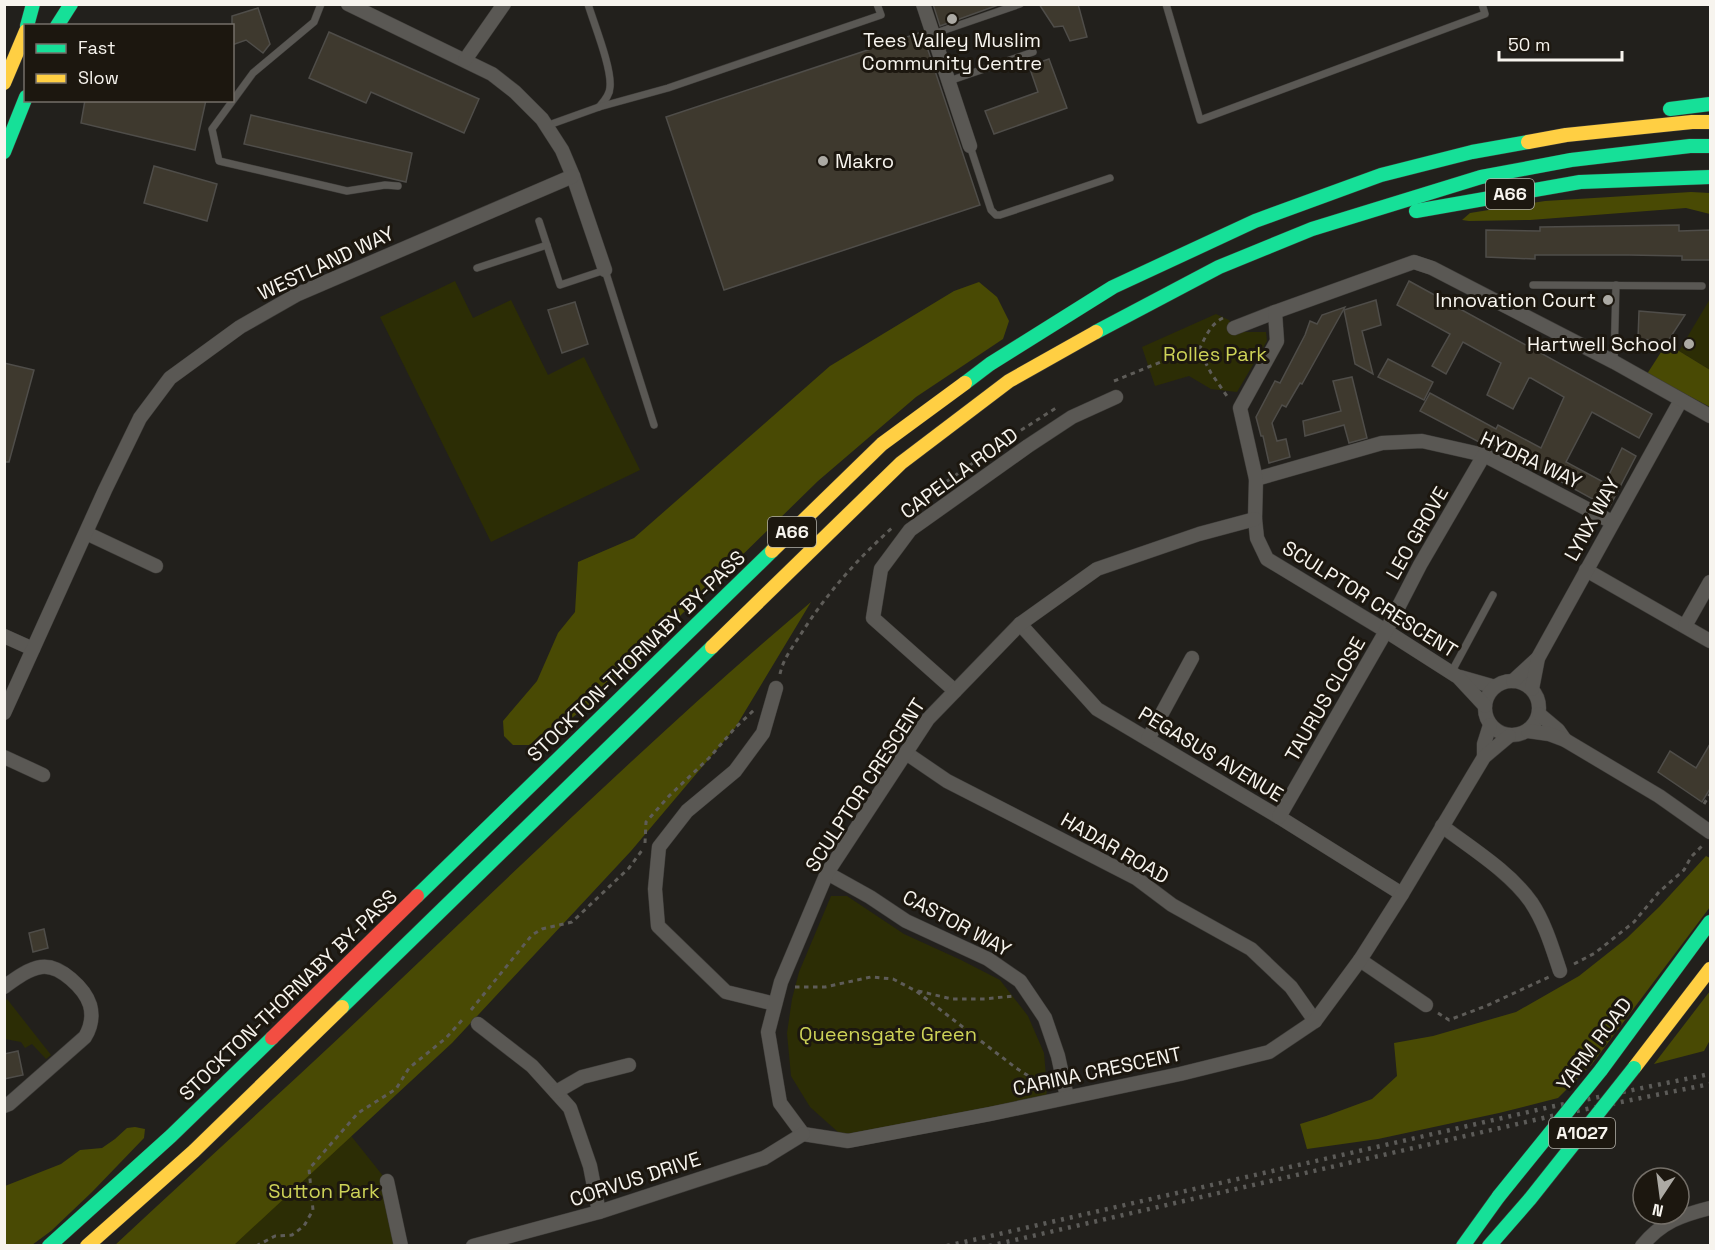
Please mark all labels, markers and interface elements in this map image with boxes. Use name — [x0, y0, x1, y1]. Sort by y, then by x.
marker: Tees Valley Muslim Community Centre — [945, 12, 959, 26]
legend — [24, 24, 234, 102]
scale bar — [1499, 24, 1622, 62]
place label: Tees Valley Muslim Community Centre — [862, 27, 1042, 76]
text: 50 m — [1508, 33, 1550, 56]
text: Fast — [78, 36, 115, 59]
text: Slow — [78, 66, 119, 89]
place label: Makro — [835, 148, 894, 174]
marker: Makro — [816, 154, 830, 168]
road number: A66 — [1486, 179, 1534, 209]
street label: WESTLAND WAY — [254, 220, 398, 306]
place label: Innovation Court — [1435, 287, 1596, 313]
marker: Innovation Court — [1601, 293, 1615, 307]
place label: Hartwell School — [1527, 331, 1677, 357]
marker: Hartwell School — [1682, 337, 1696, 351]
park label: Rolles Park — [1163, 341, 1267, 367]
street label: CAPELLA ROAD — [895, 421, 1023, 525]
street label: HYDRA WAY — [1476, 425, 1586, 495]
street label: LYNX WAY — [1558, 472, 1626, 566]
street label: LEO GROVE — [1380, 482, 1454, 584]
road number: A66 — [768, 517, 816, 547]
street label: SCULPTOR CRESCENT — [1278, 535, 1463, 664]
street label: STOCKTON-THORNABY BY-PASS — [521, 545, 751, 767]
street label: TAURUS CLOSE — [1279, 632, 1371, 766]
street label: SCULPTOR CRESCENT — [799, 693, 931, 877]
street label: PEGASUS AVENUE — [1134, 700, 1288, 808]
street label: HADAR ROAD — [1056, 807, 1174, 889]
street label: STOCKTON-THORNABY BY-PASS — [173, 884, 403, 1106]
street label: CASTOR WAY — [898, 884, 1016, 962]
street label: YARM ROAD — [1551, 992, 1637, 1096]
park label: Queensgate Green — [799, 1021, 977, 1047]
street label: CARINA CRESCENT — [1010, 1040, 1184, 1102]
road number: A1027 — [1549, 1118, 1615, 1148]
street label: CORVUS DRIVE — [566, 1146, 704, 1212]
north arrow — [1631, 1166, 1691, 1226]
park label: Sutton Park — [268, 1178, 380, 1204]
text: N — [1650, 1199, 1665, 1222]

